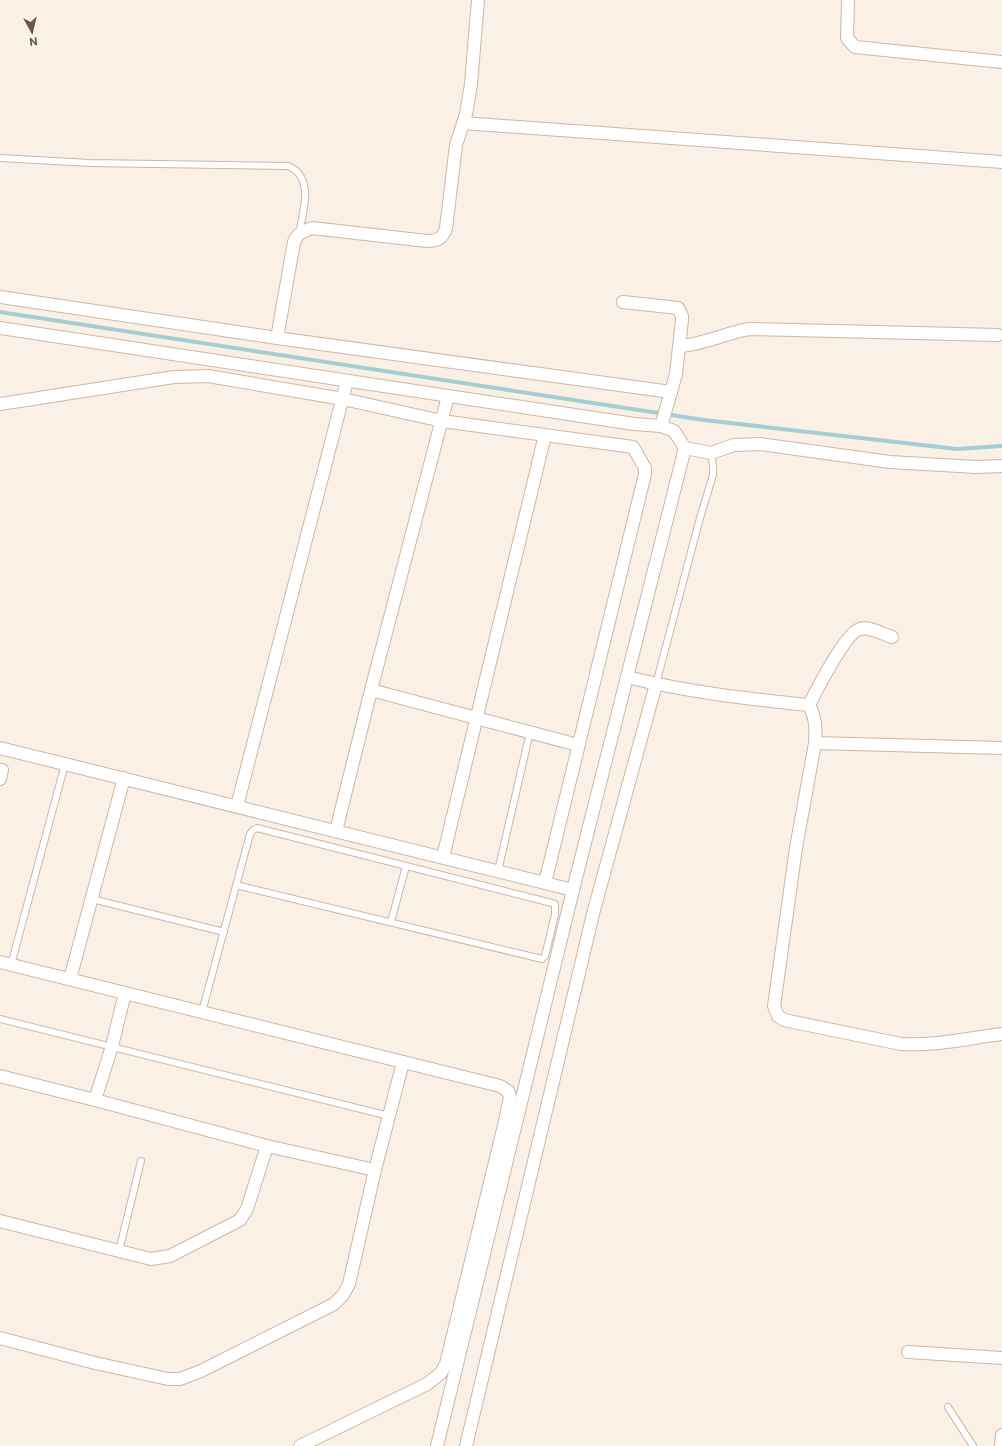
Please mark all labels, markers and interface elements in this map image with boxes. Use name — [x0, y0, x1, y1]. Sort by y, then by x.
north arrow — [12, 12, 52, 52]
text: N — [28, 35, 38, 49]

